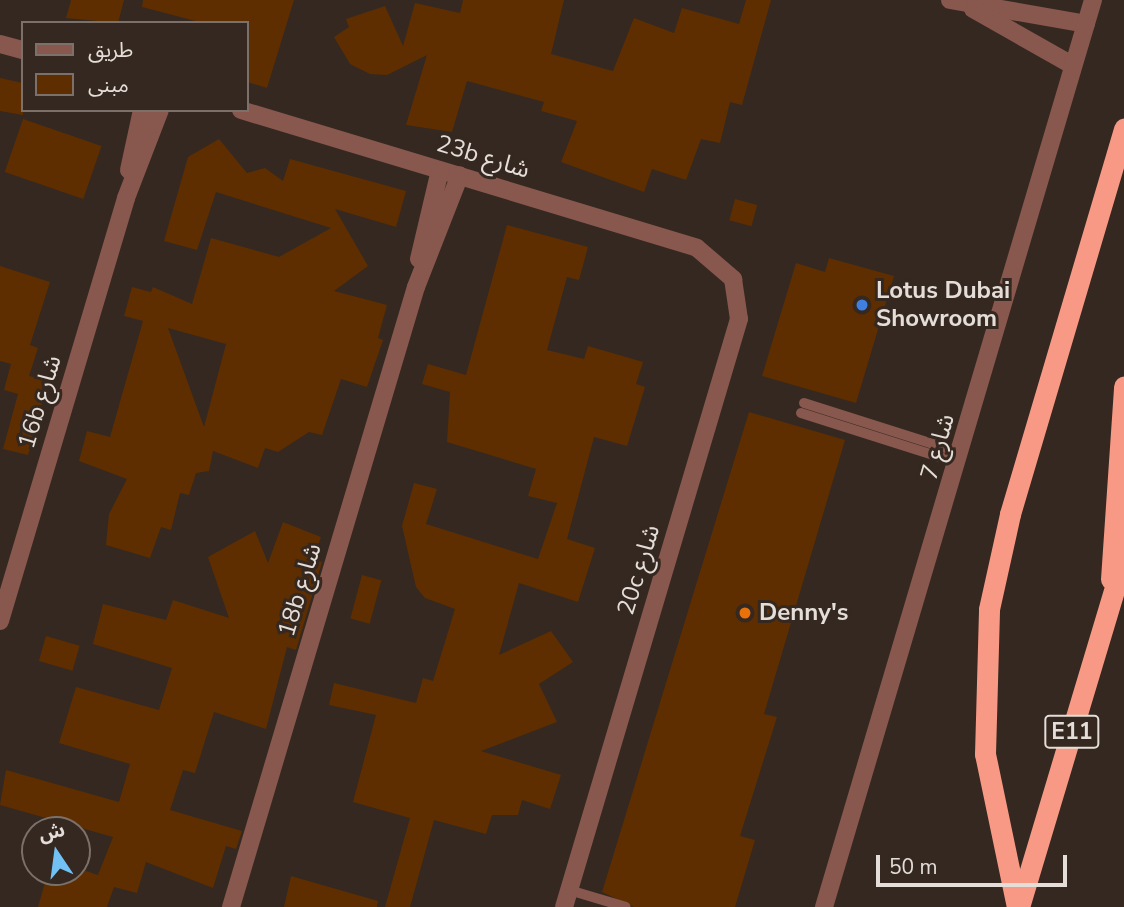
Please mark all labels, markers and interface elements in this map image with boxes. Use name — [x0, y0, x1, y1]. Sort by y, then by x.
legend — [21, 21, 248, 112]
text: طريق — [88, 36, 133, 64]
text: مبنى — [88, 71, 129, 99]
street label: 23b شارع — [433, 129, 533, 185]
place label: Lotus Dubai Showroom — [876, 277, 1010, 333]
marker: Lotus Dubai Showroom — [854, 297, 870, 313]
street label: 16b شارع — [12, 352, 68, 452]
street label: شارع 7 — [915, 411, 961, 483]
street label: 20c شارع — [612, 521, 666, 619]
street label: 18b شارع — [272, 540, 328, 640]
place label: Denny's — [759, 599, 848, 627]
marker: Denny's — [737, 605, 753, 621]
road number: E11 — [1044, 712, 1100, 752]
north arrow — [21, 816, 91, 886]
text: ش — [36, 817, 67, 848]
scale bar — [879, 841, 1070, 885]
text: 50 m — [889, 853, 938, 881]

